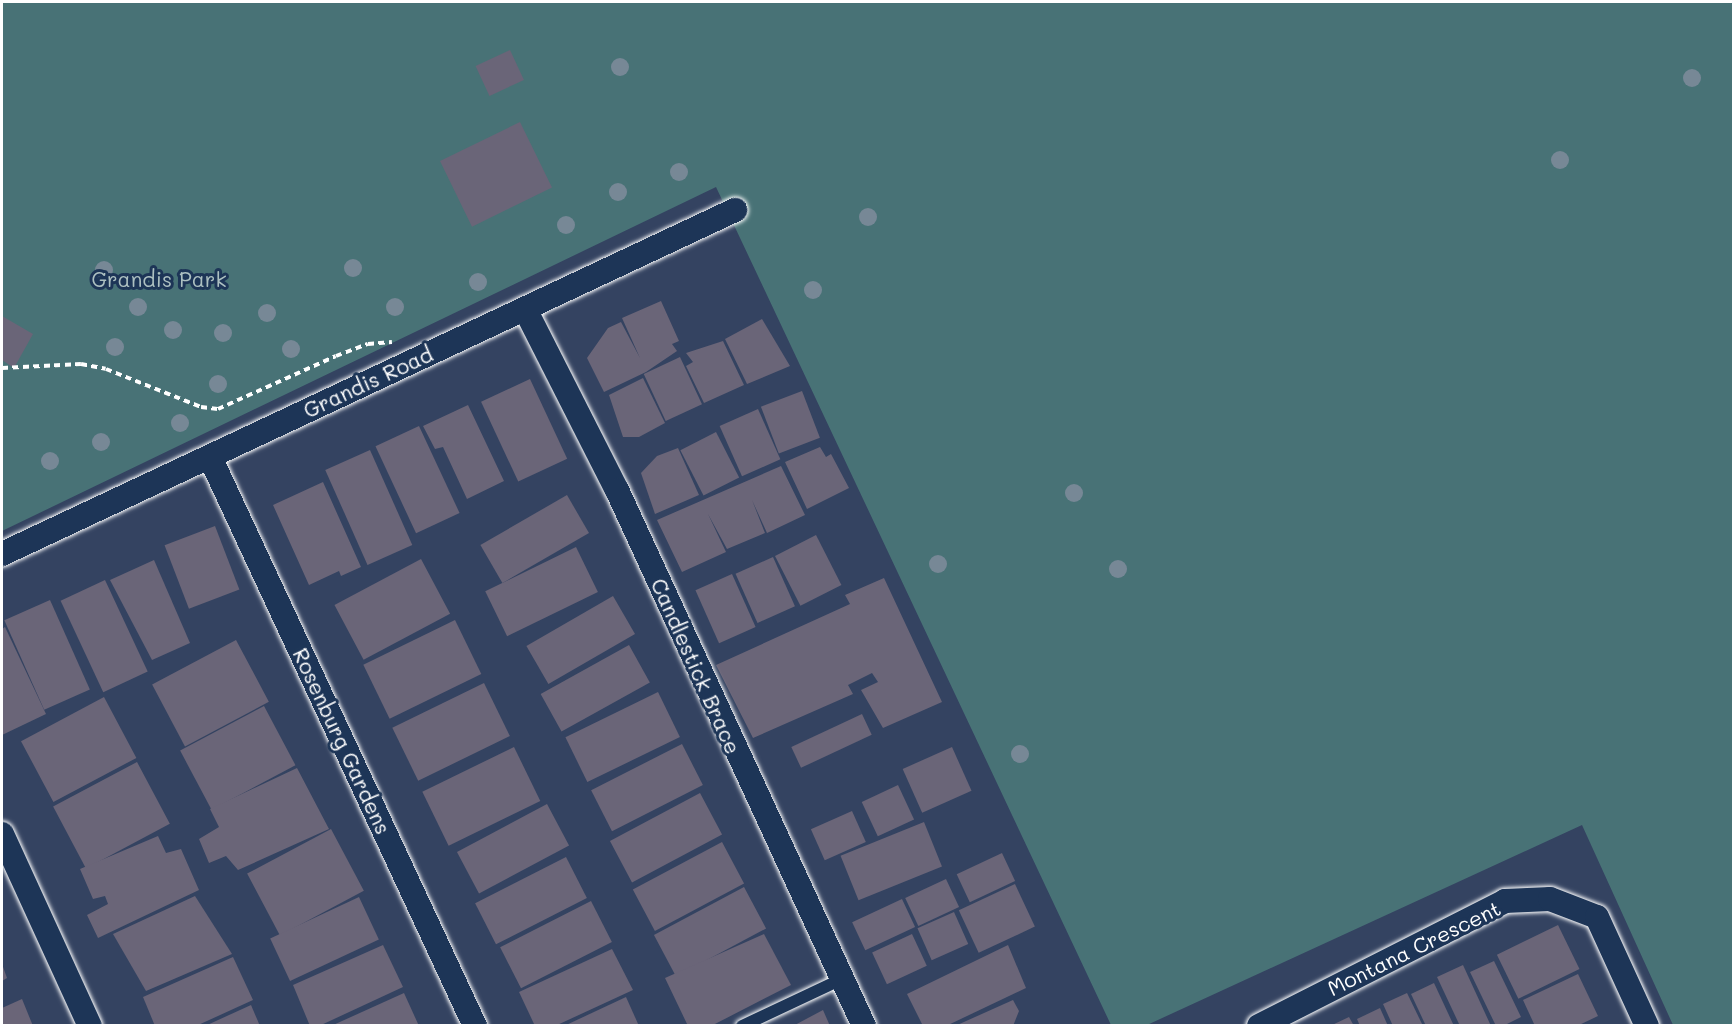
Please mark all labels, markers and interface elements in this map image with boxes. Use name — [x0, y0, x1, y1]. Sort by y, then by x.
park label: Grandis Park — [91, 266, 227, 292]
street label: Grandis Road — [299, 341, 437, 423]
street label: Candlestick Brace — [646, 574, 746, 758]
street label: Rosenburg Gardens — [288, 644, 396, 838]
street label: Montana Crescent — [1323, 895, 1505, 1001]

